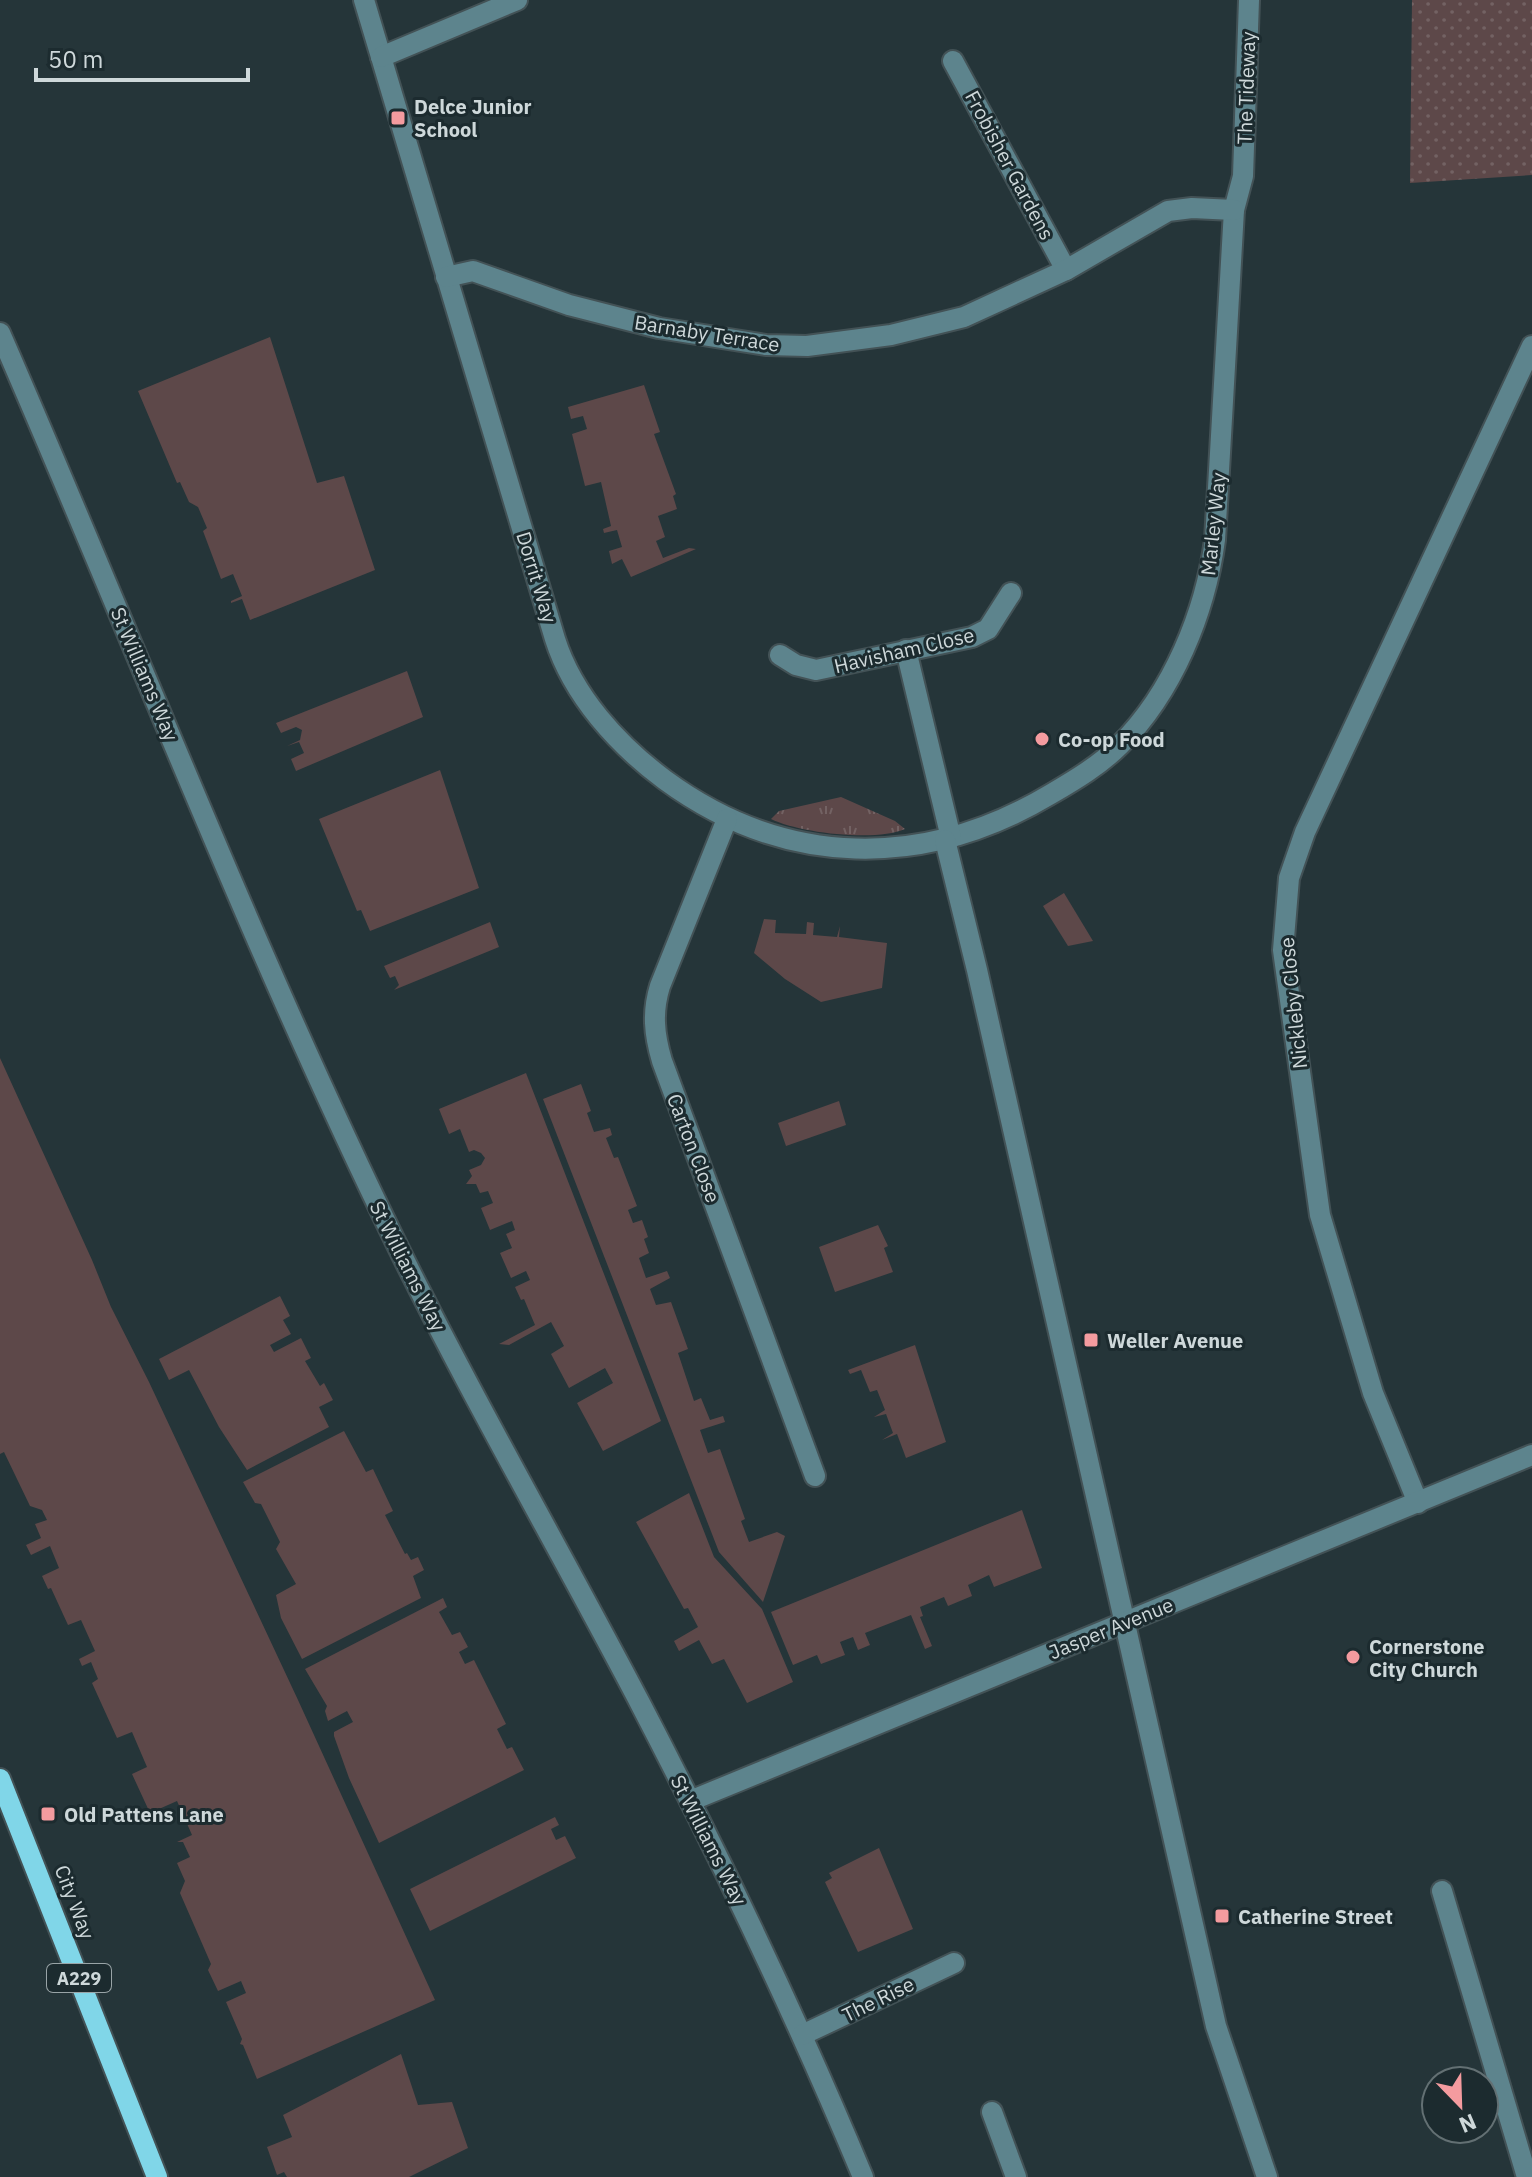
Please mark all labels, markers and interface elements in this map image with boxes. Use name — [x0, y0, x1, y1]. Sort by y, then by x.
street label: The Tideway — [1231, 31, 1261, 145]
scale bar — [36, 32, 248, 82]
text: 50 m — [48, 43, 103, 75]
street label: Frobisher Gardens — [959, 86, 1061, 244]
place label: Delce Junior School — [414, 93, 532, 143]
marker: Delce Junior School — [389, 109, 407, 127]
street label: Barnaby Terrace — [632, 308, 782, 358]
street label: Marley Way — [1194, 471, 1232, 577]
street label: Dorrit Way — [510, 528, 564, 626]
street label: St Williams Way — [105, 603, 185, 745]
street label: Havisham Close — [831, 621, 977, 679]
place label: Co-op Food — [1058, 726, 1165, 753]
marker: Co-op Food — [1033, 730, 1051, 748]
street label: Nickleby Close — [1273, 936, 1313, 1070]
street label: Carton Close — [661, 1090, 727, 1206]
street label: St Williams Way — [364, 1196, 452, 1336]
place label: Weller Avenue — [1107, 1327, 1243, 1354]
marker: Weller Avenue — [1082, 1331, 1100, 1349]
street label: Jasper Avenue — [1045, 1591, 1177, 1665]
place label: Cornerstone City Church — [1369, 1633, 1485, 1683]
marker: Cornerstone City Church — [1344, 1648, 1362, 1666]
street label: St Williams Way — [665, 1770, 753, 1910]
place label: Old Pattens Lane — [64, 1801, 224, 1828]
marker: Old Pattens Lane — [39, 1805, 57, 1823]
street label: City Way — [49, 1861, 101, 1943]
place label: Catherine Street — [1238, 1903, 1393, 1930]
marker: Catherine Street — [1213, 1907, 1231, 1925]
road number: A229 — [47, 1964, 111, 1992]
street label: The Rise — [837, 1970, 919, 2028]
north arrow — [1420, 2065, 1500, 2145]
text: N — [1455, 2107, 1481, 2140]

